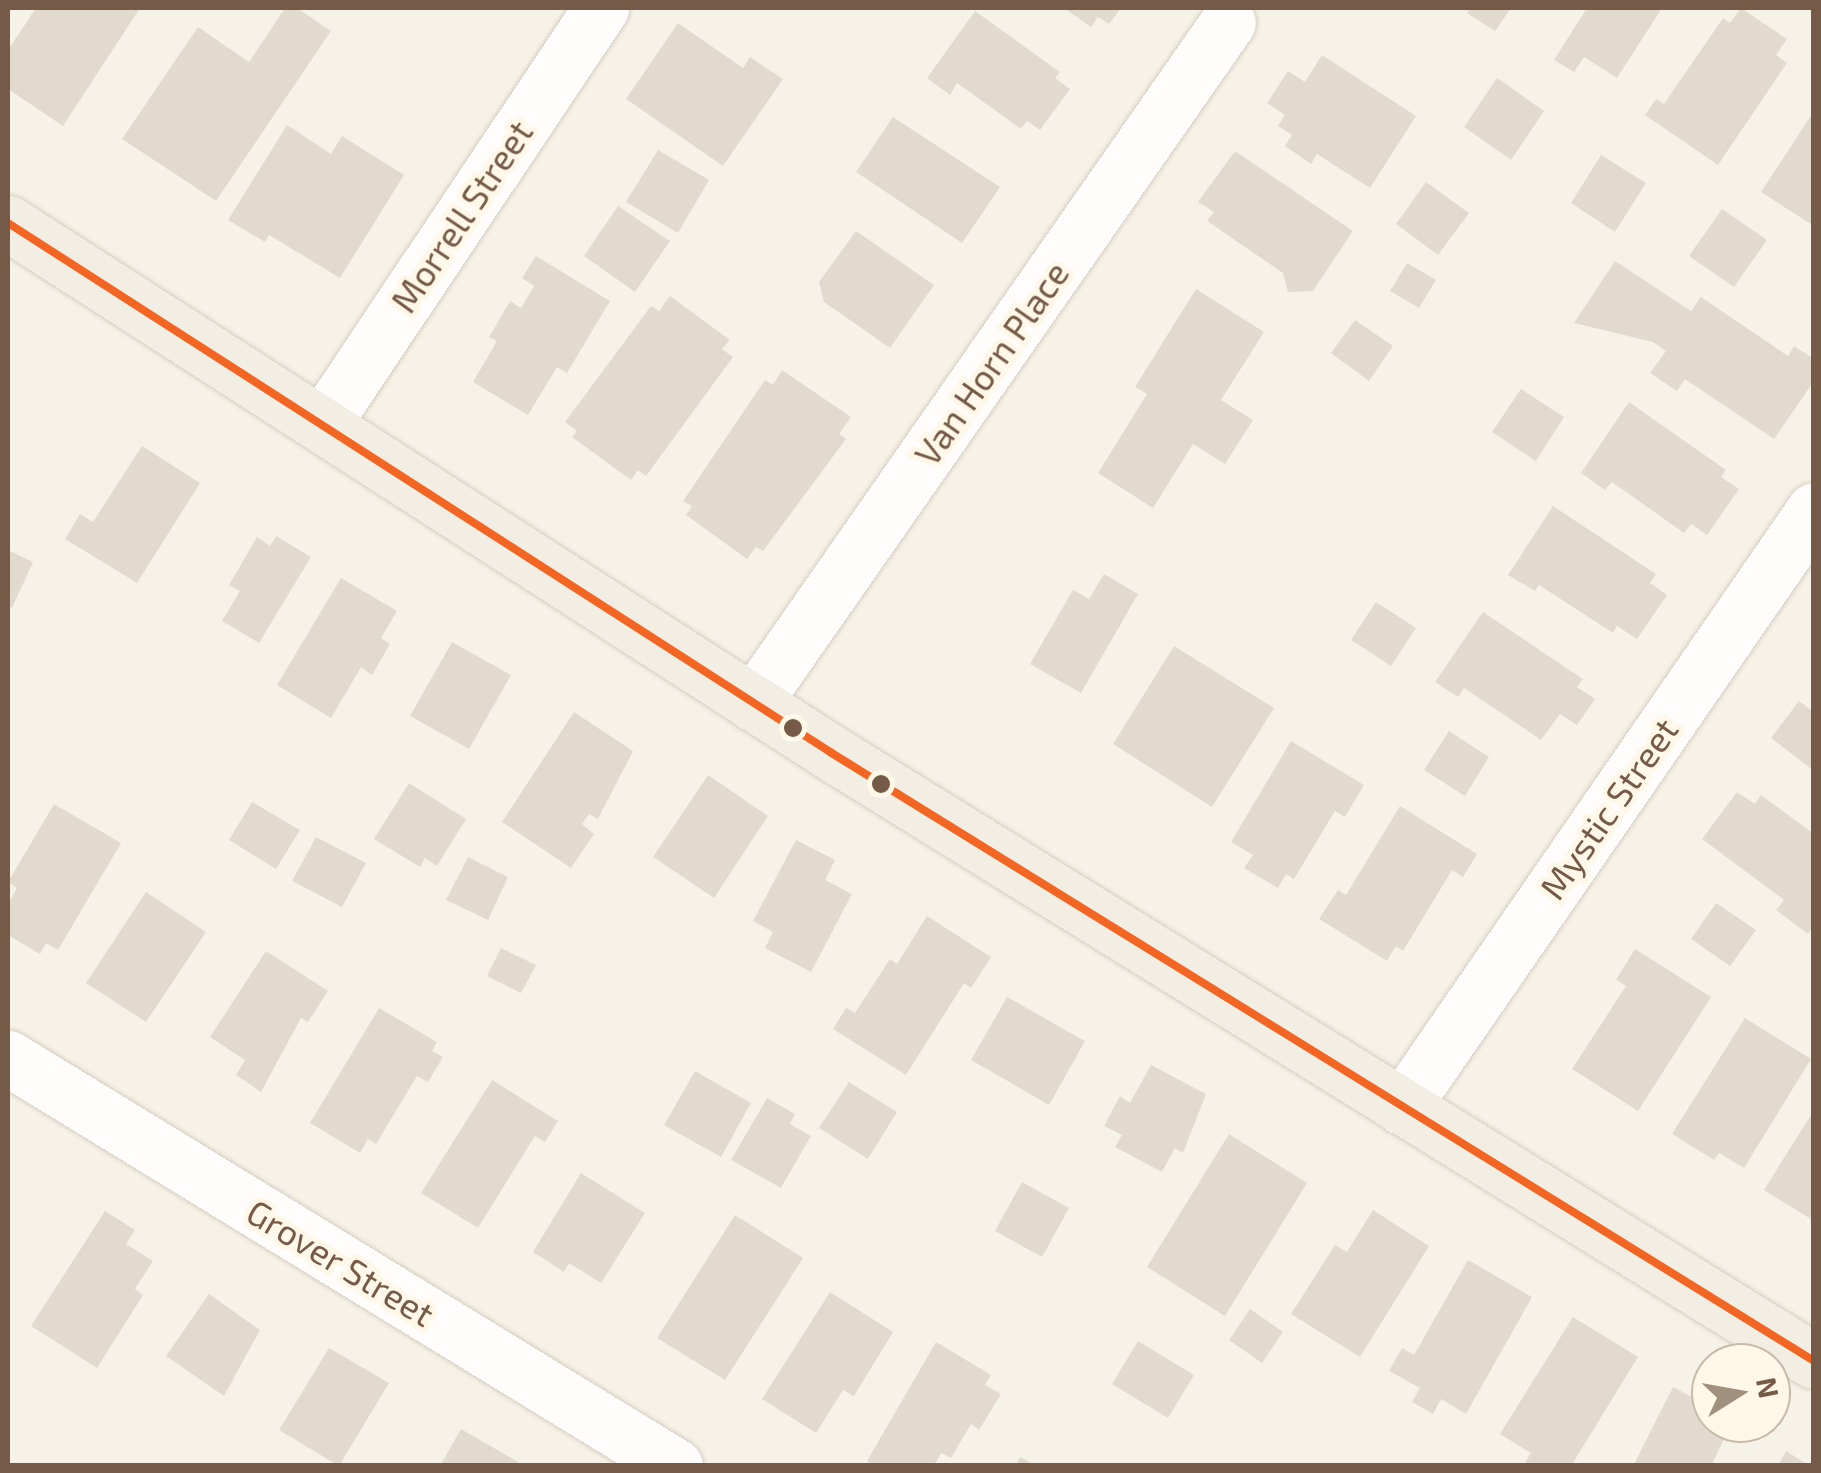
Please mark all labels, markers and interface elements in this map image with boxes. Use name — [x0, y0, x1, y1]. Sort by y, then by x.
street label: Morrell Street — [381, 112, 541, 320]
street label: Van Horn Place — [905, 253, 1077, 473]
street label: Mystic Street — [1530, 709, 1686, 907]
unlabelled marker — [783, 718, 803, 738]
unlabelled marker — [871, 774, 891, 794]
street label: Grover Street — [240, 1190, 442, 1334]
north arrow — [1691, 1343, 1791, 1443]
text: N — [1750, 1374, 1787, 1401]

